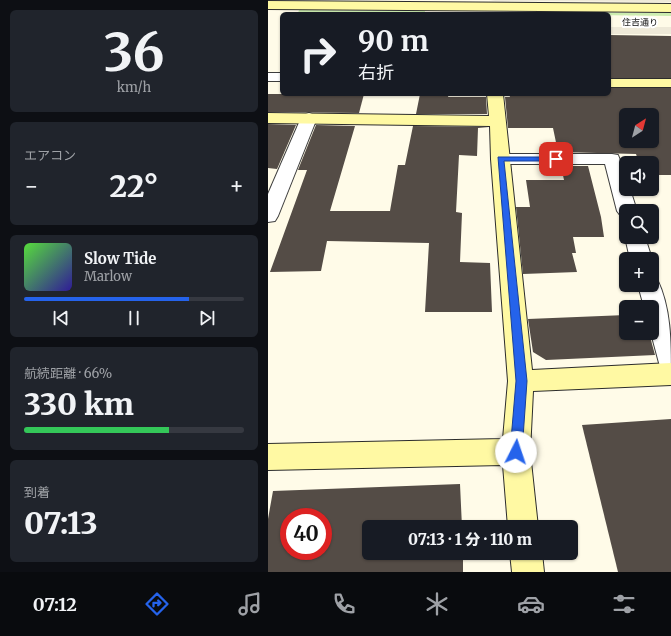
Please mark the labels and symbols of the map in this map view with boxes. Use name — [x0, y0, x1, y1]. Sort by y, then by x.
street label: 住吉通り — [621, 16, 658, 28]
north arrow — [619, 108, 659, 148]
pin — [539, 142, 573, 176]
position arrow — [495, 431, 537, 473]
speed limit sign: 40 — [280, 508, 332, 560]

